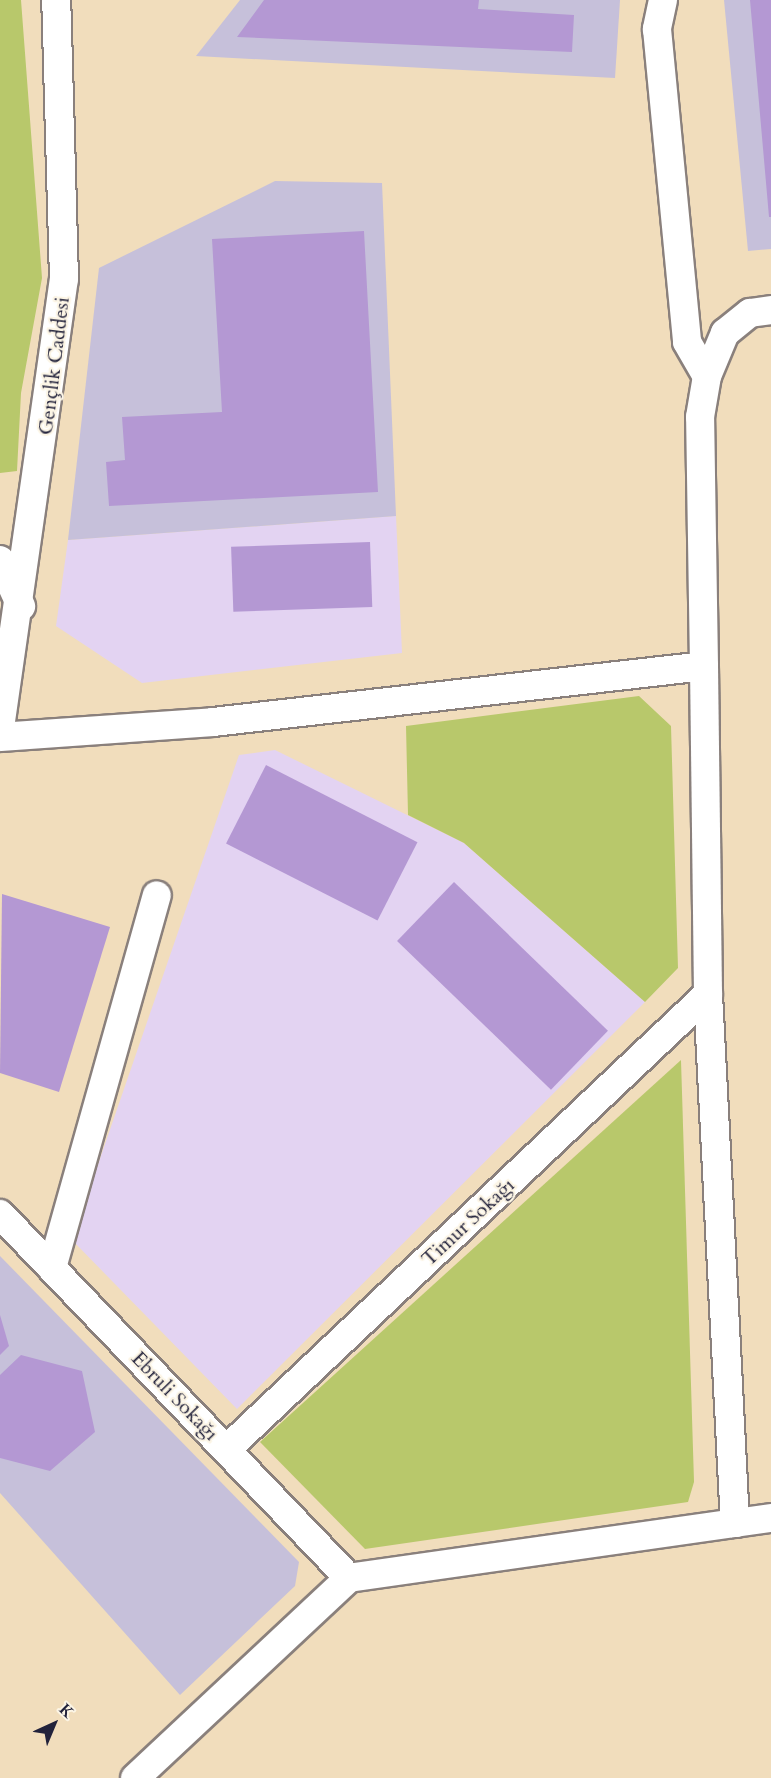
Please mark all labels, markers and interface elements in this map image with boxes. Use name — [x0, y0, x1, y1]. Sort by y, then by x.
street label: Gençlik Caddesi — [34, 296, 74, 436]
street label: Timur Sokağı — [417, 1173, 519, 1271]
street label: Ebruli Sokağı — [127, 1347, 223, 1445]
north arrow — [24, 1694, 84, 1754]
text: K — [54, 1699, 79, 1723]

